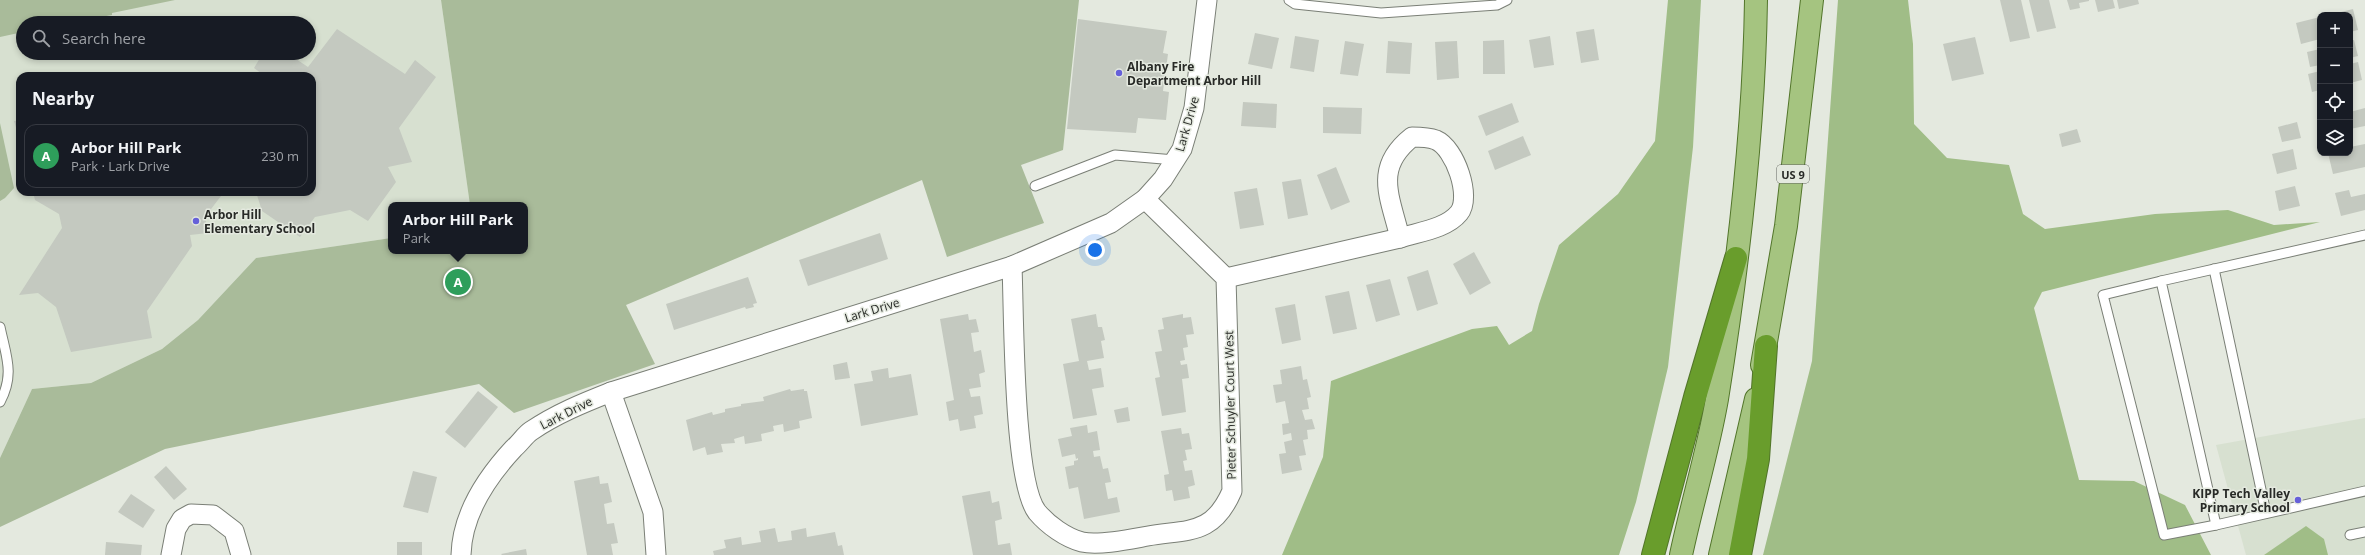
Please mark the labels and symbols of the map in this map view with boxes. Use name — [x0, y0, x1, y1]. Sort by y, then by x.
place label: Albany Fire Department Arbor Hill — [1127, 58, 1261, 89]
marker: Albany Fire Department Arbor Hill — [1114, 68, 1124, 78]
street label: Lark Drive — [1171, 94, 1203, 154]
road number: US 9 — [1777, 165, 1809, 183]
place label: Arbor Hill Elementary School — [204, 206, 315, 237]
marker: Arbor Hill Elementary School — [191, 216, 201, 226]
your location — [1085, 240, 1105, 260]
pin: A — [445, 267, 471, 297]
street label: Lark Drive — [842, 294, 902, 326]
street label: Pieter Schuyler Court West — [1220, 330, 1240, 480]
street label: Lark Drive — [537, 392, 595, 433]
place label: KIPP Tech Valley Primary School — [2192, 485, 2290, 516]
marker: KIPP Tech Valley Primary School — [2293, 495, 2303, 505]

